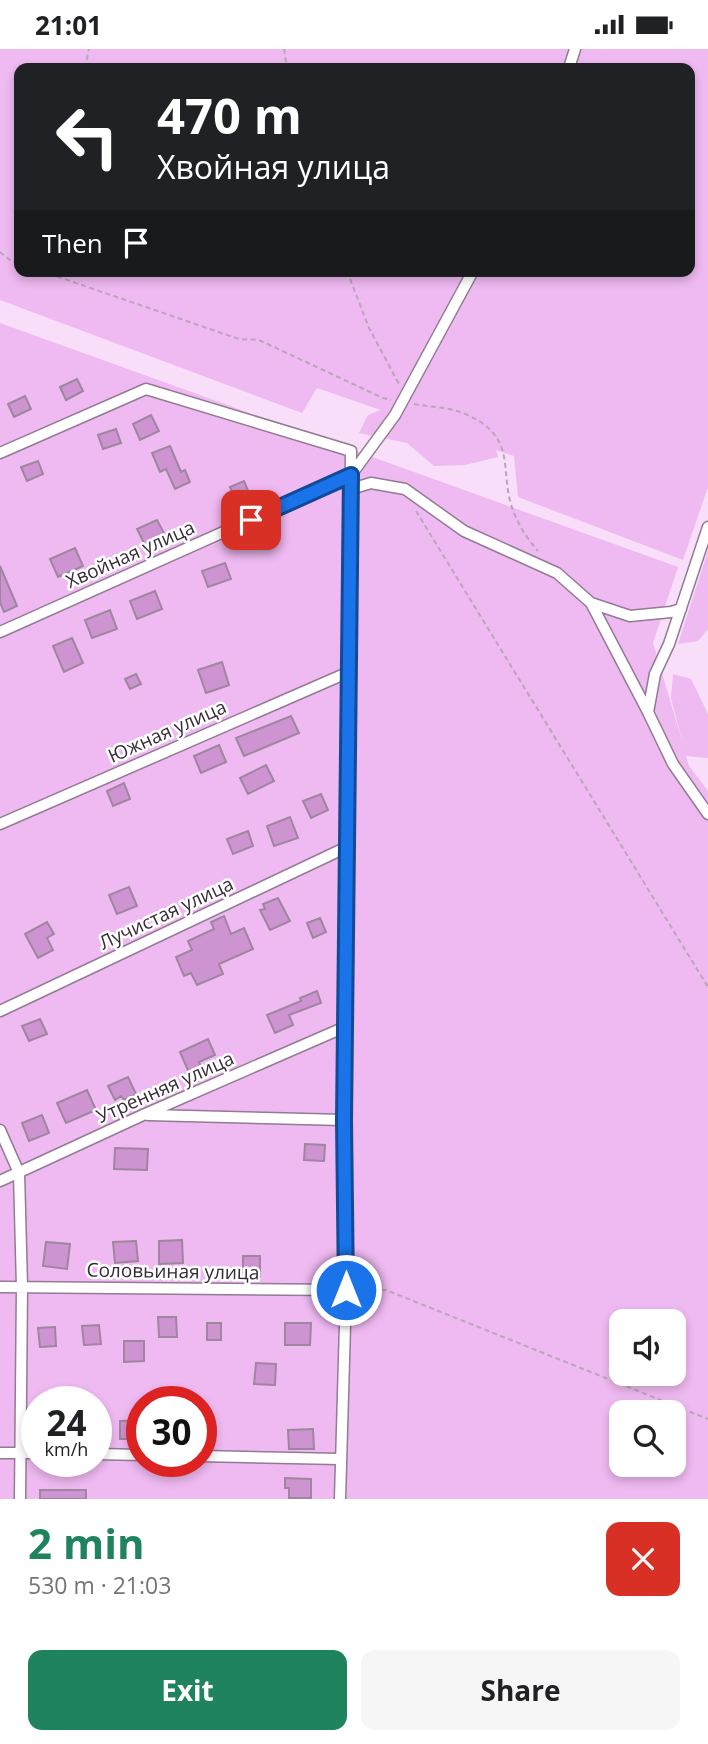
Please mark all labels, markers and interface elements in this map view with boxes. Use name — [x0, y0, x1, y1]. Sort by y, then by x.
text: 21:01 — [35, 7, 102, 43]
text: 470 m — [157, 82, 302, 148]
icon: left — [42, 91, 133, 182]
text: Хвойная улица — [157, 145, 390, 188]
icon: arrive — [117, 224, 155, 262]
text: Then — [42, 225, 103, 261]
pin — [221, 490, 281, 550]
icon: arrive — [232, 501, 270, 539]
street label: Хвойная улица — [62, 514, 198, 594]
street label: Южная улица — [104, 693, 230, 769]
street label: Лучистая улица — [95, 870, 237, 956]
street label: Утренняя улица — [92, 1045, 238, 1129]
position arrow — [309, 1253, 383, 1327]
street label: Соловьиная улица — [86, 1256, 260, 1286]
map controls — [609, 1309, 686, 1477]
button: sound — [609, 1309, 686, 1386]
speed limit sign: 30 — [126, 1386, 217, 1477]
text: 24 — [46, 1399, 87, 1446]
button: search — [609, 1400, 686, 1477]
text: km/h — [45, 1437, 88, 1461]
text: 2 min — [28, 1514, 145, 1571]
button: close — [606, 1522, 680, 1596]
text: 530 m · 21:03 — [28, 1569, 171, 1601]
button: Exit — [28, 1650, 347, 1730]
button: Share — [361, 1650, 680, 1730]

